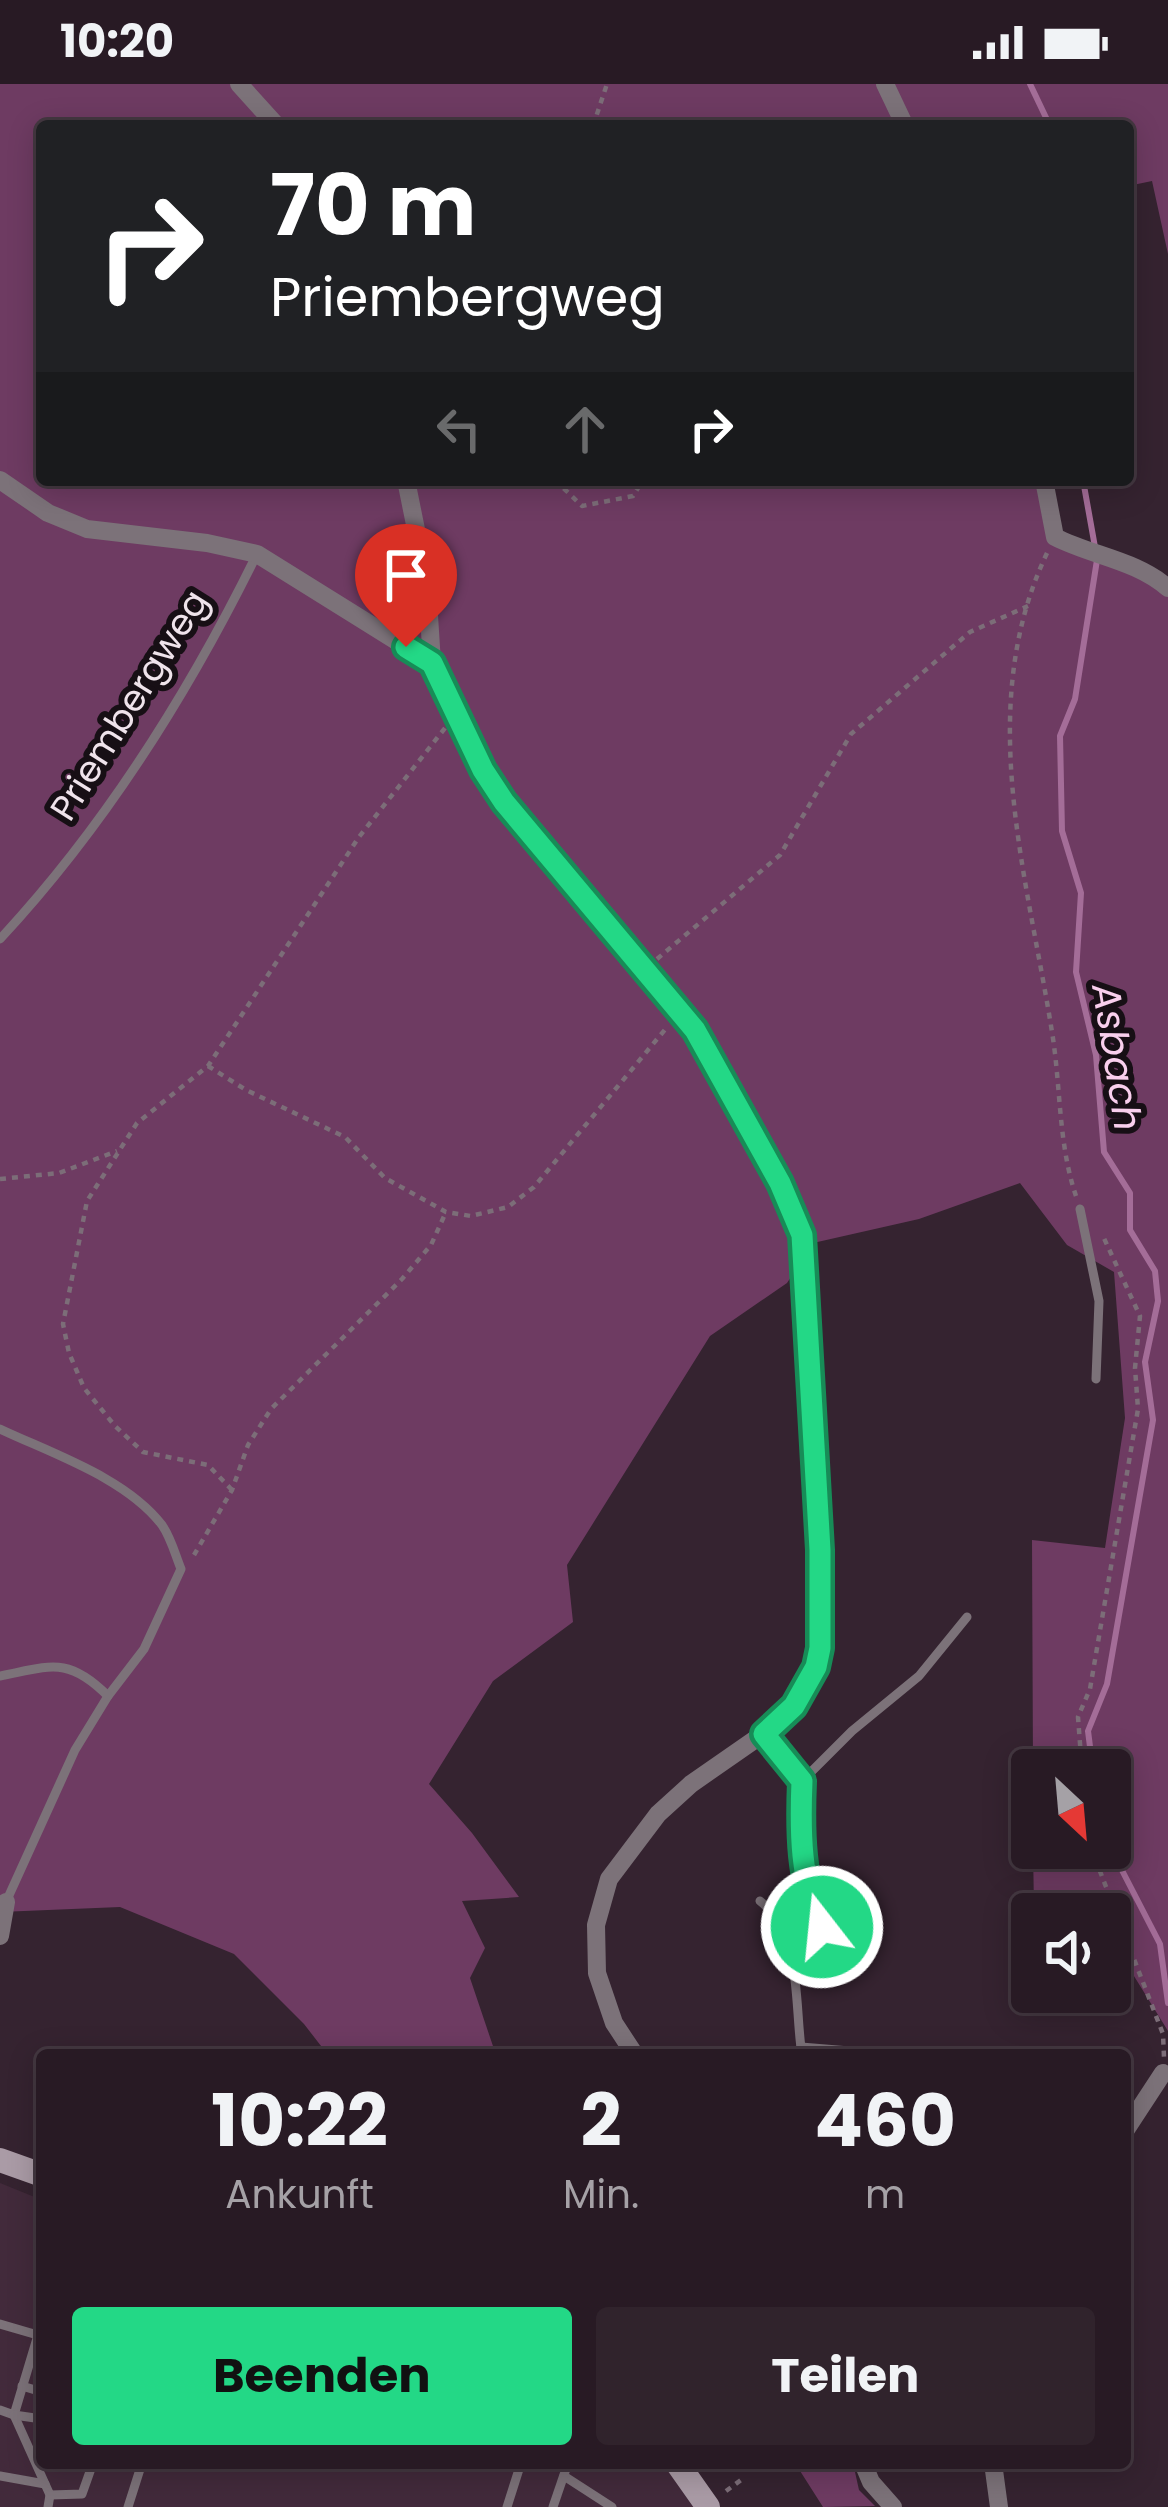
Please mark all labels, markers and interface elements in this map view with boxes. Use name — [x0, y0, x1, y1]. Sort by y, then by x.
text: 10:20 — [60, 10, 174, 73]
text: 70 m — [270, 147, 476, 264]
icon: right — [72, 168, 228, 324]
text: Priembergweg — [270, 259, 665, 335]
icon: left — [426, 396, 492, 462]
icon: ahead — [552, 396, 618, 462]
icon: right — [678, 396, 744, 462]
pin — [355, 524, 457, 647]
icon: arrive — [373, 542, 439, 608]
street label: Priembergweg — [38, 580, 220, 830]
water label: Asbach — [1078, 979, 1156, 1134]
north arrow — [1011, 1749, 1131, 1869]
map controls — [1011, 1749, 1131, 2013]
position arrow — [759, 1864, 885, 1990]
button: sound — [1011, 1893, 1131, 2013]
text: 10:22 — [211, 2070, 388, 2171]
text: 2 — [580, 2070, 622, 2171]
text: 460 — [814, 2070, 956, 2171]
text: Ankunft — [225, 2167, 374, 2222]
text: Min. — [563, 2167, 639, 2222]
text: m — [865, 2167, 905, 2222]
button: Beenden — [72, 2307, 572, 2445]
button: Teilen — [596, 2307, 1095, 2445]

